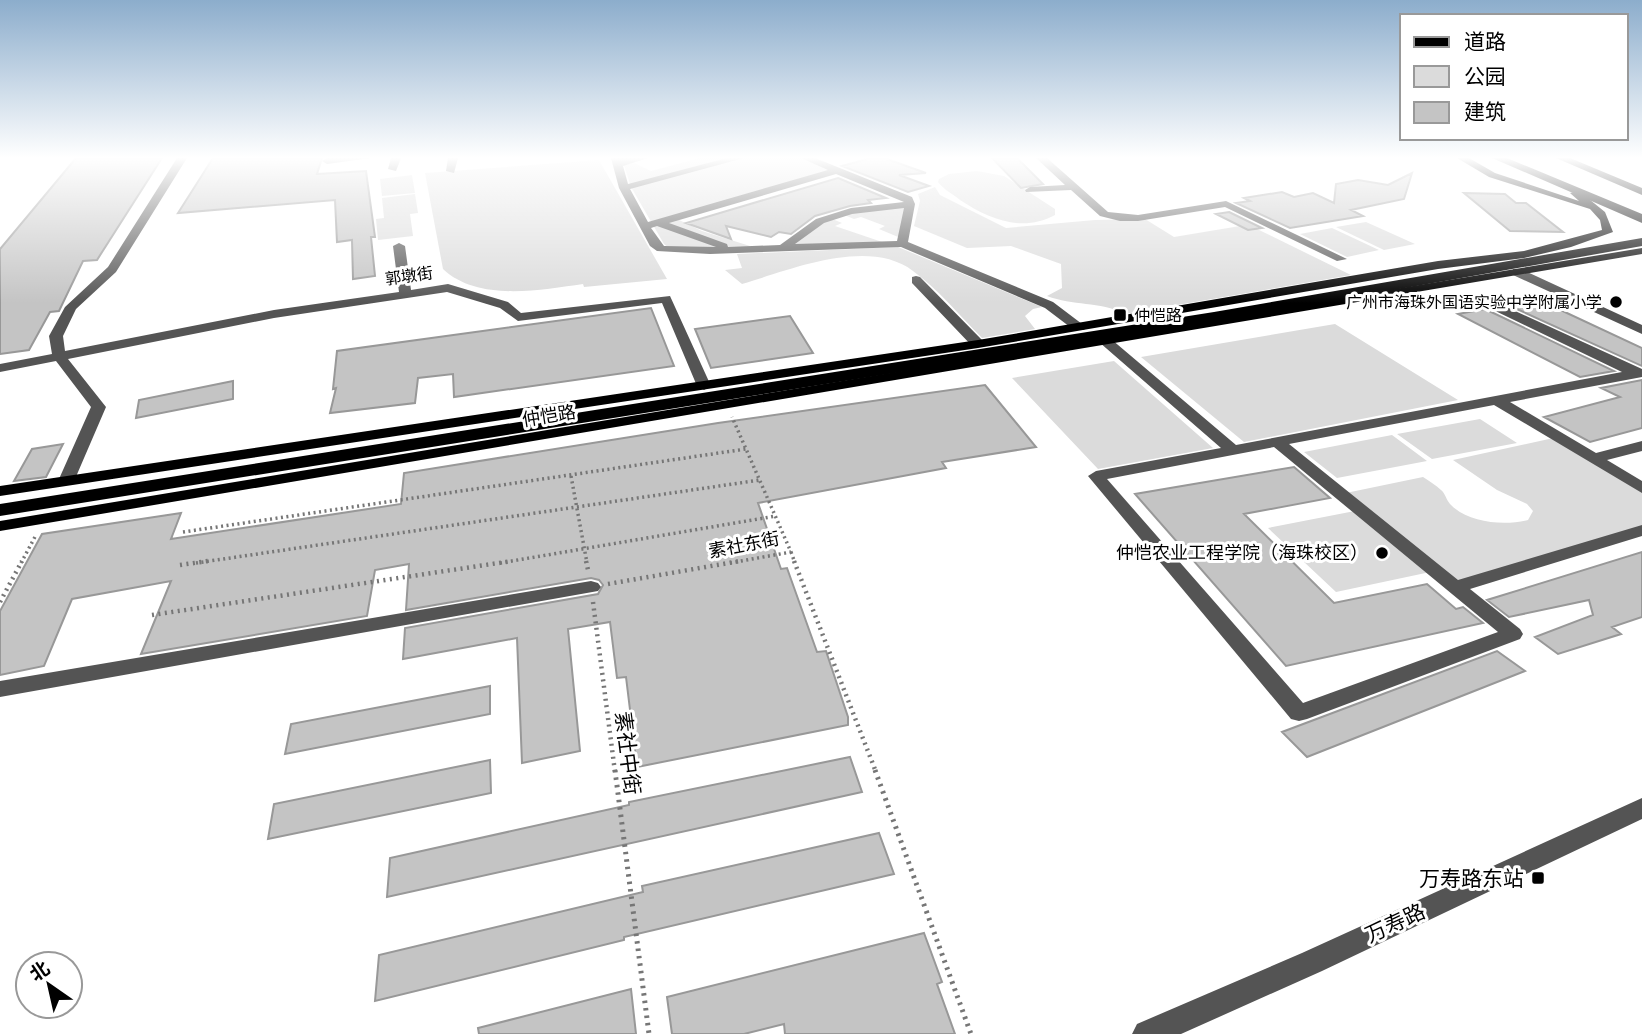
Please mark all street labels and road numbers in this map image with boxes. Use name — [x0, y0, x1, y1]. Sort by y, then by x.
street label: 郭墩街 — [384, 264, 434, 288]
street label: 仲恺路 — [521, 402, 577, 430]
street label: 素社东街 — [707, 528, 781, 562]
street label: 素社中街 — [611, 710, 645, 796]
street label: 万寿路 — [1362, 899, 1428, 947]

